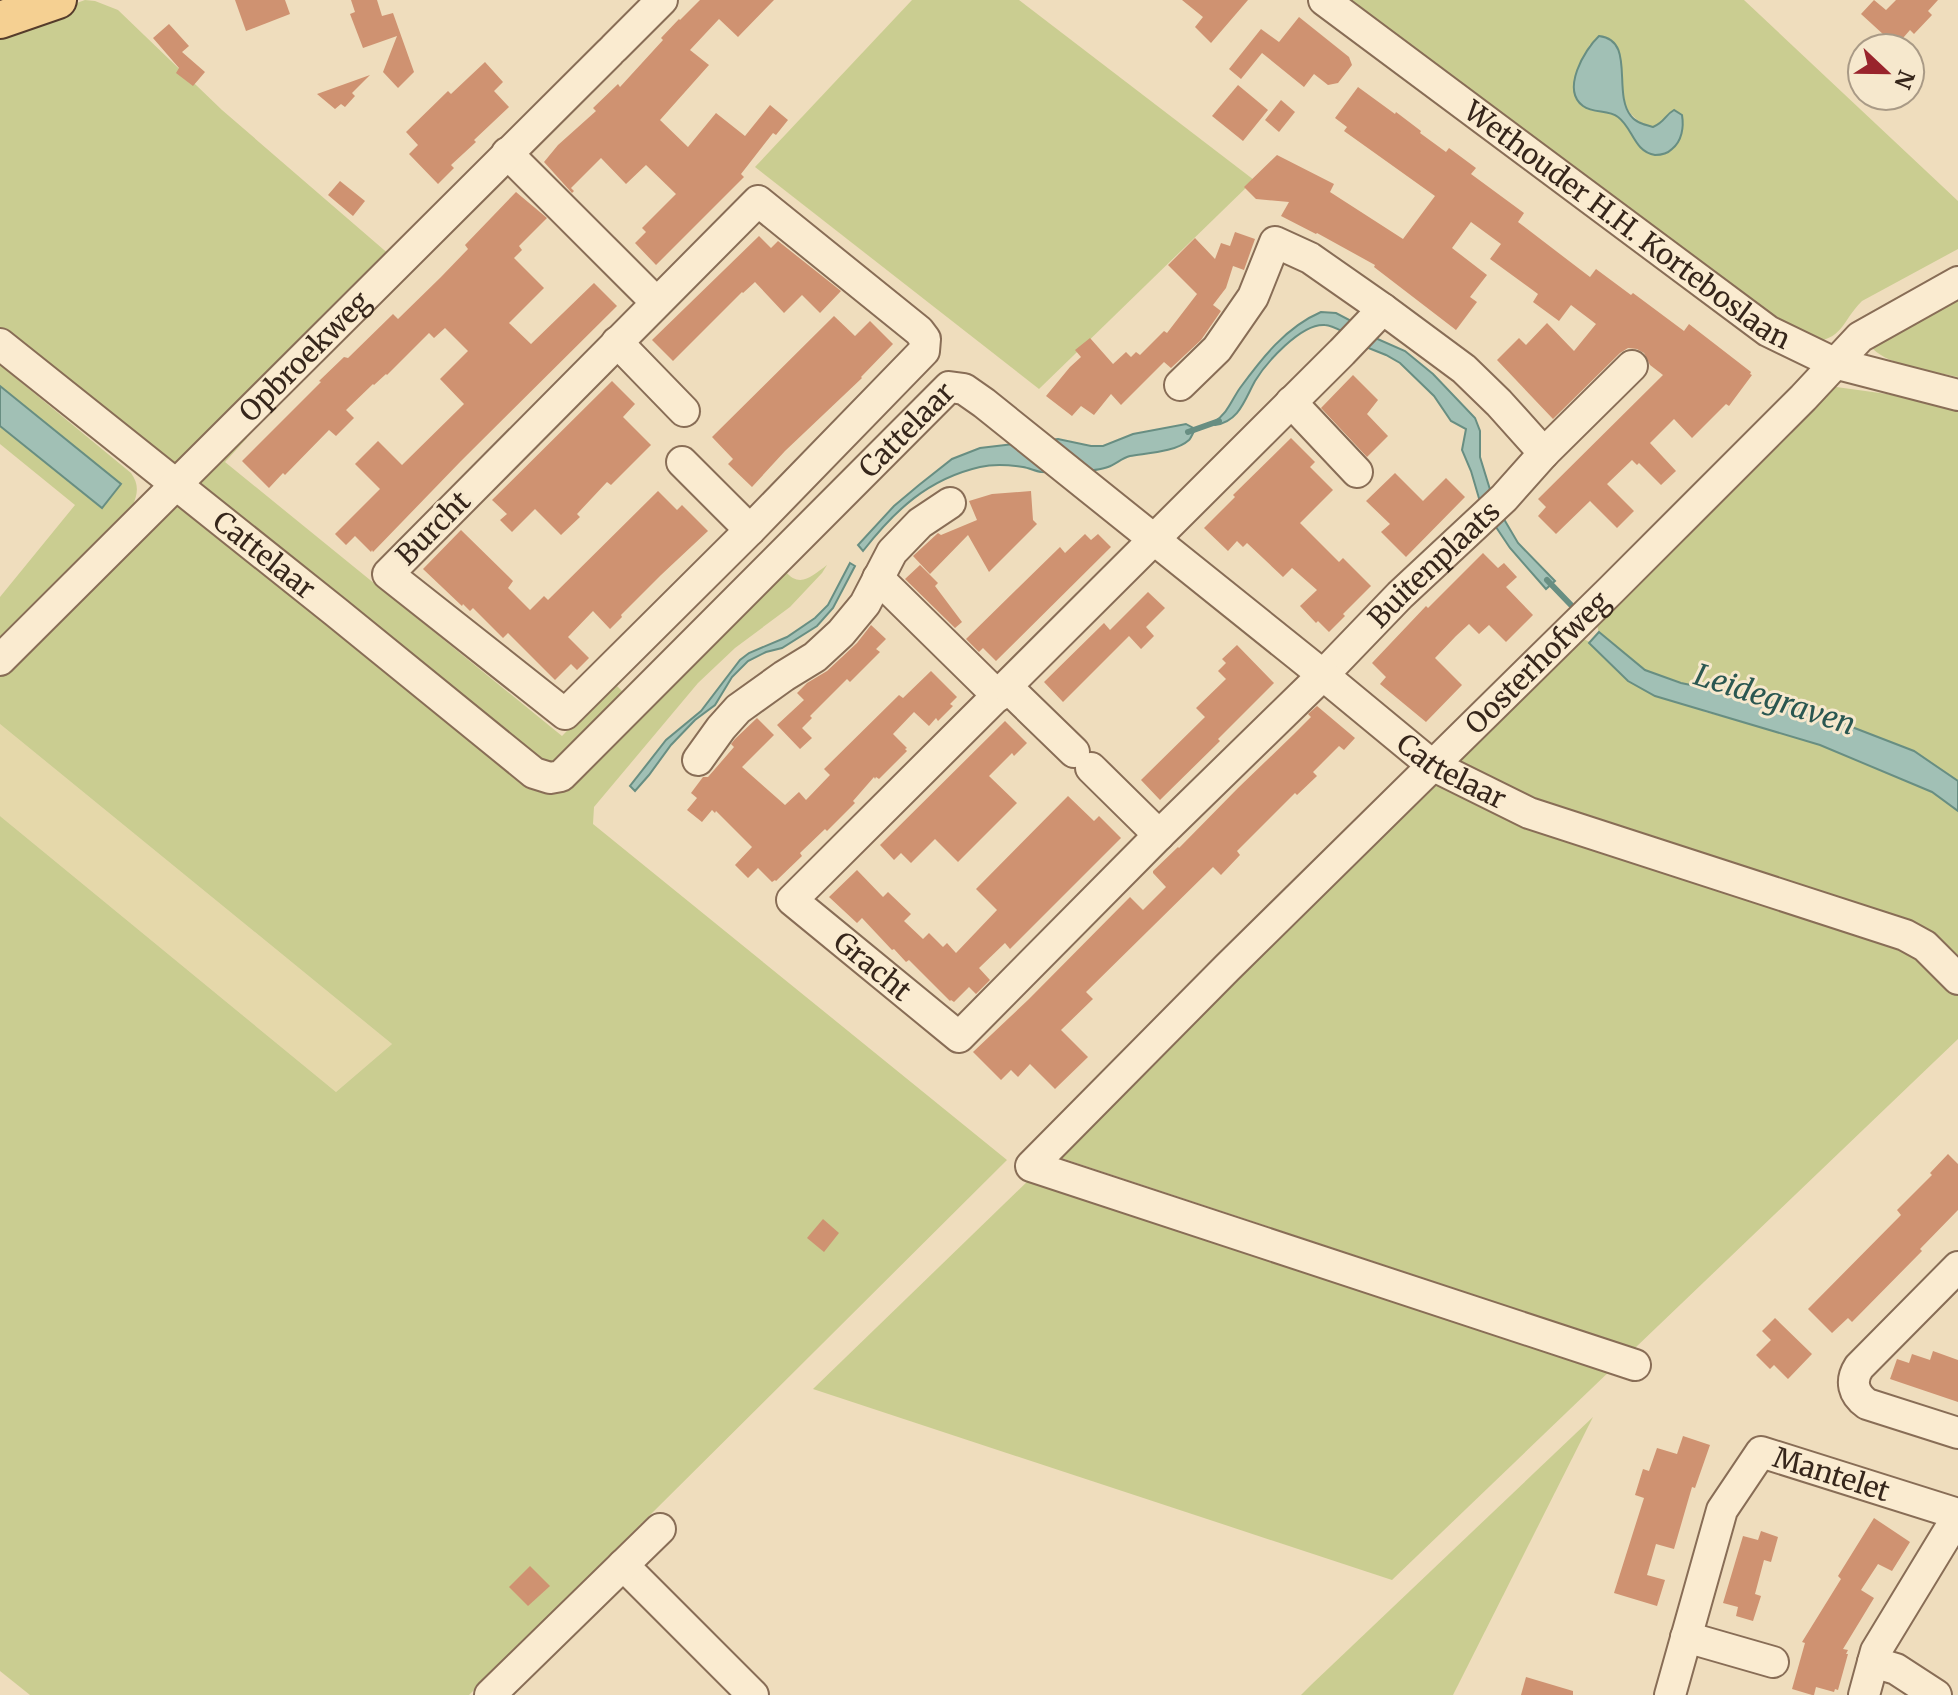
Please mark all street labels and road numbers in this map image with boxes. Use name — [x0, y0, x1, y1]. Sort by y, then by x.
street label: Wethouder H.H. Korteboslaan — [1456, 92, 1796, 357]
street label: Opbroekweg — [231, 283, 378, 430]
street label: Cattelaar — [851, 374, 962, 485]
street label: Burcht — [388, 483, 478, 573]
street label: Buitenplaats — [1360, 493, 1507, 635]
street label: Cattelaar — [206, 503, 323, 607]
street label: Oosterhofweg — [1457, 583, 1617, 742]
street label: Cattelaar — [1389, 725, 1512, 817]
street label: Gracht — [826, 924, 919, 1009]
street label: Mantelet — [1769, 1439, 1894, 1509]

